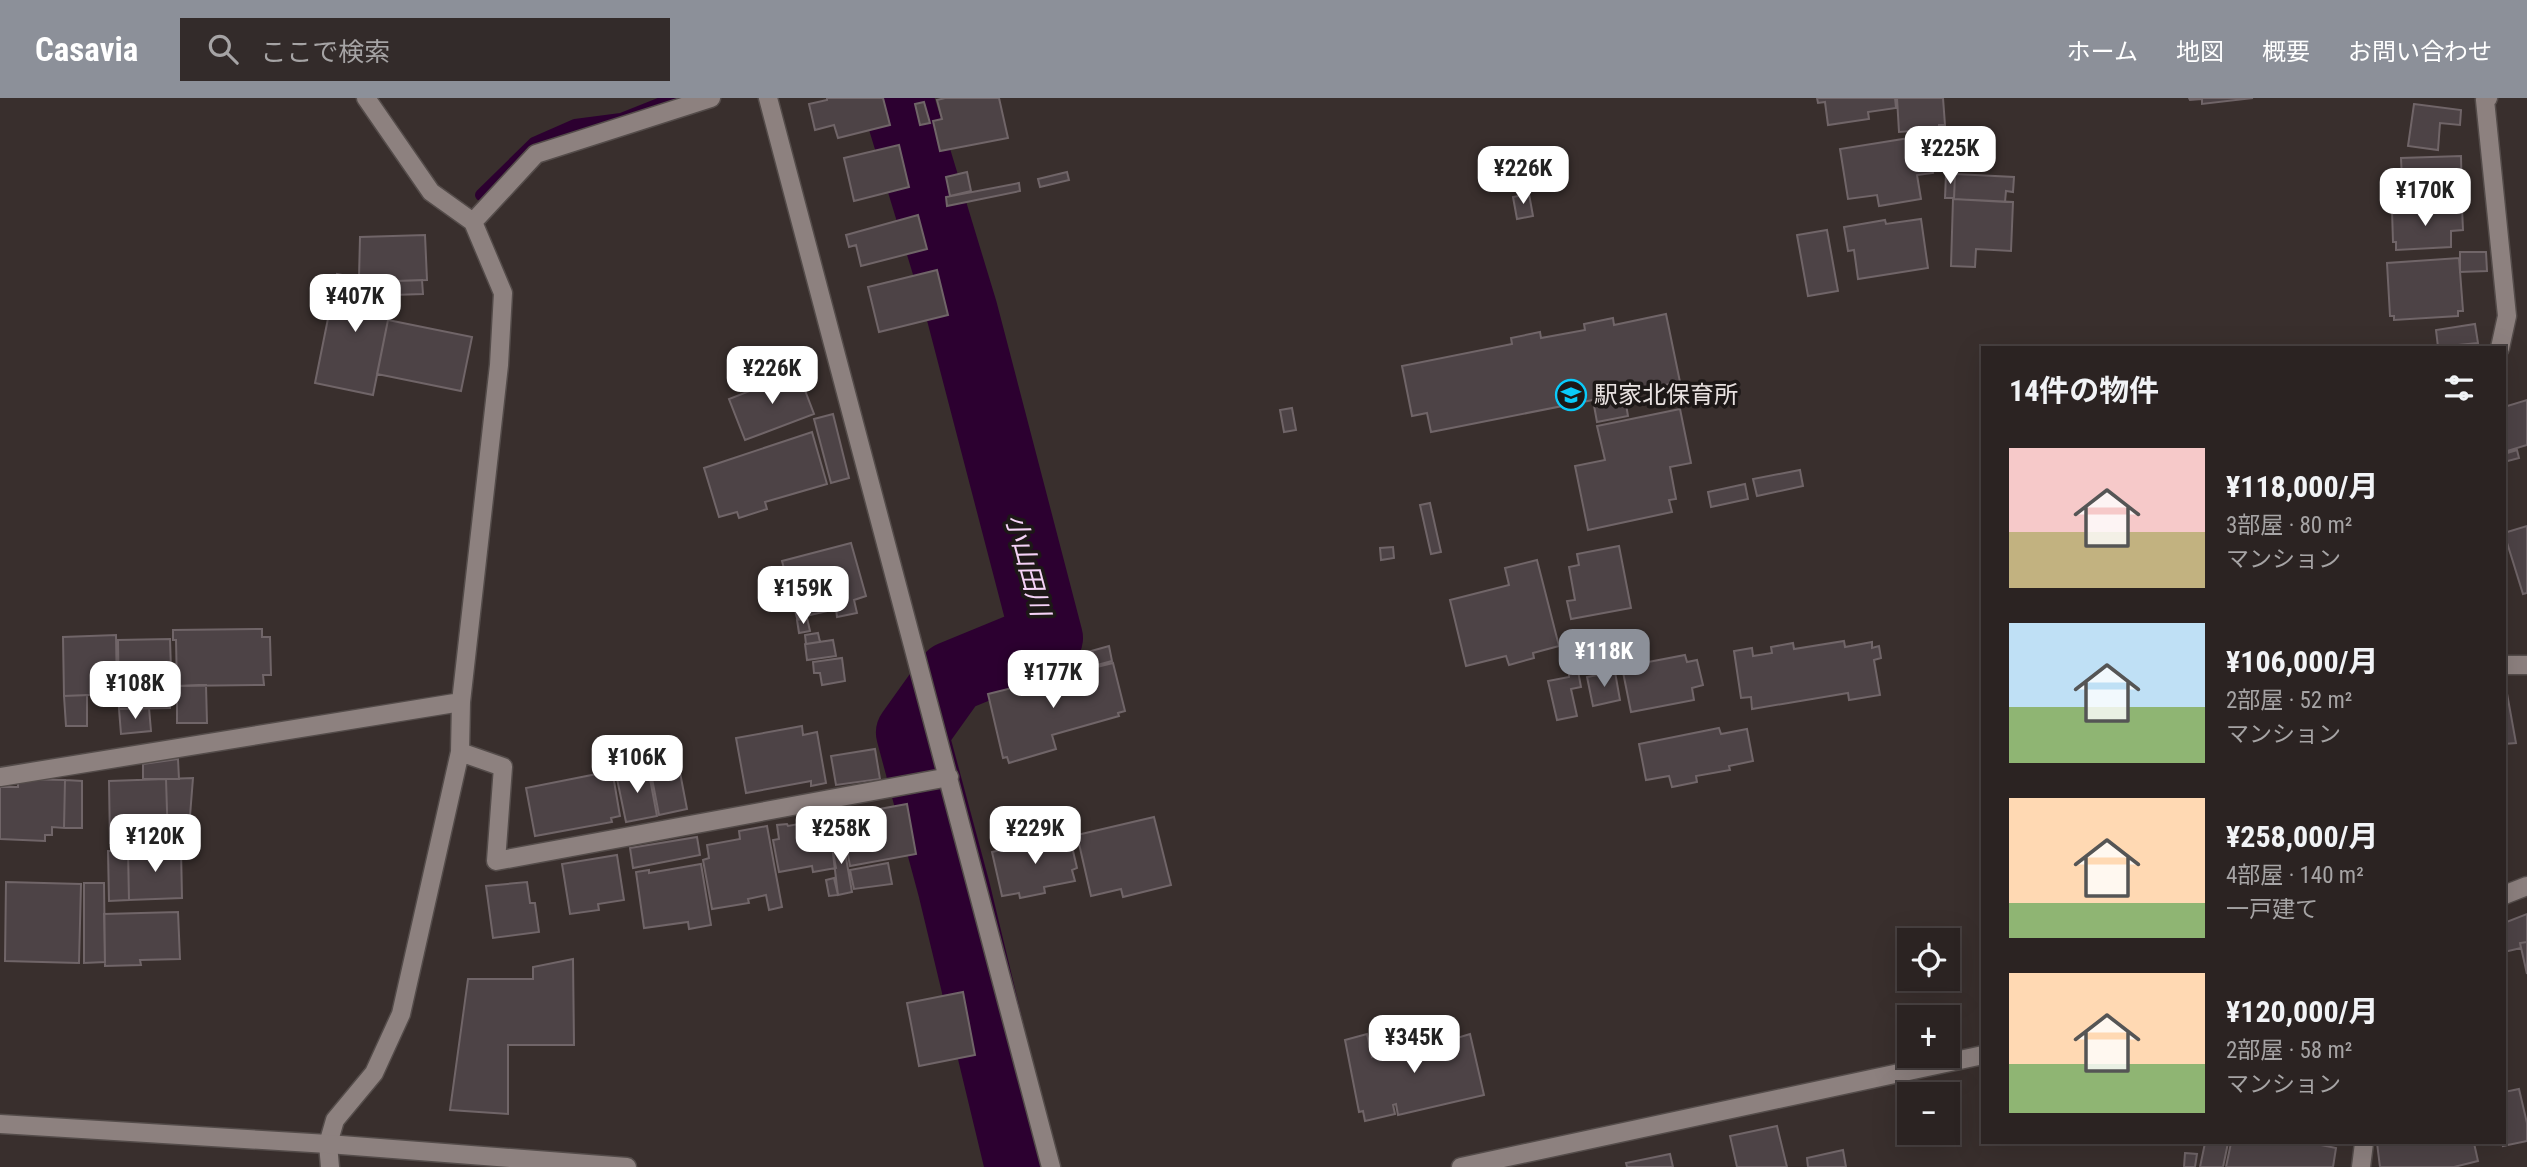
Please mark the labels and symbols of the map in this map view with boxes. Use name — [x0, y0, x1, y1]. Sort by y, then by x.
pin: ¥225K — [1901, 126, 1999, 186]
pin: ¥226K — [1474, 146, 1572, 206]
pin: ¥170K — [2376, 169, 2474, 228]
pin: ¥407K — [306, 274, 404, 334]
pin: ¥226K — [723, 346, 821, 406]
school or university icon: 駅家北保育所 — [1554, 378, 1588, 412]
place label: 駅家北保育所 — [1594, 381, 1738, 409]
water label: 小山田川 — [1000, 511, 1057, 622]
pin: ¥159K — [754, 566, 852, 626]
pin: ¥118K — [1555, 630, 1653, 689]
pin: ¥177K — [1004, 650, 1102, 710]
pin: ¥108K — [86, 662, 184, 721]
pin: ¥106K — [588, 736, 686, 795]
pin: ¥258K — [792, 806, 890, 866]
pin: ¥229K — [986, 806, 1084, 866]
pin: ¥120K — [106, 814, 204, 874]
pin: ¥345K — [1365, 1016, 1463, 1075]

